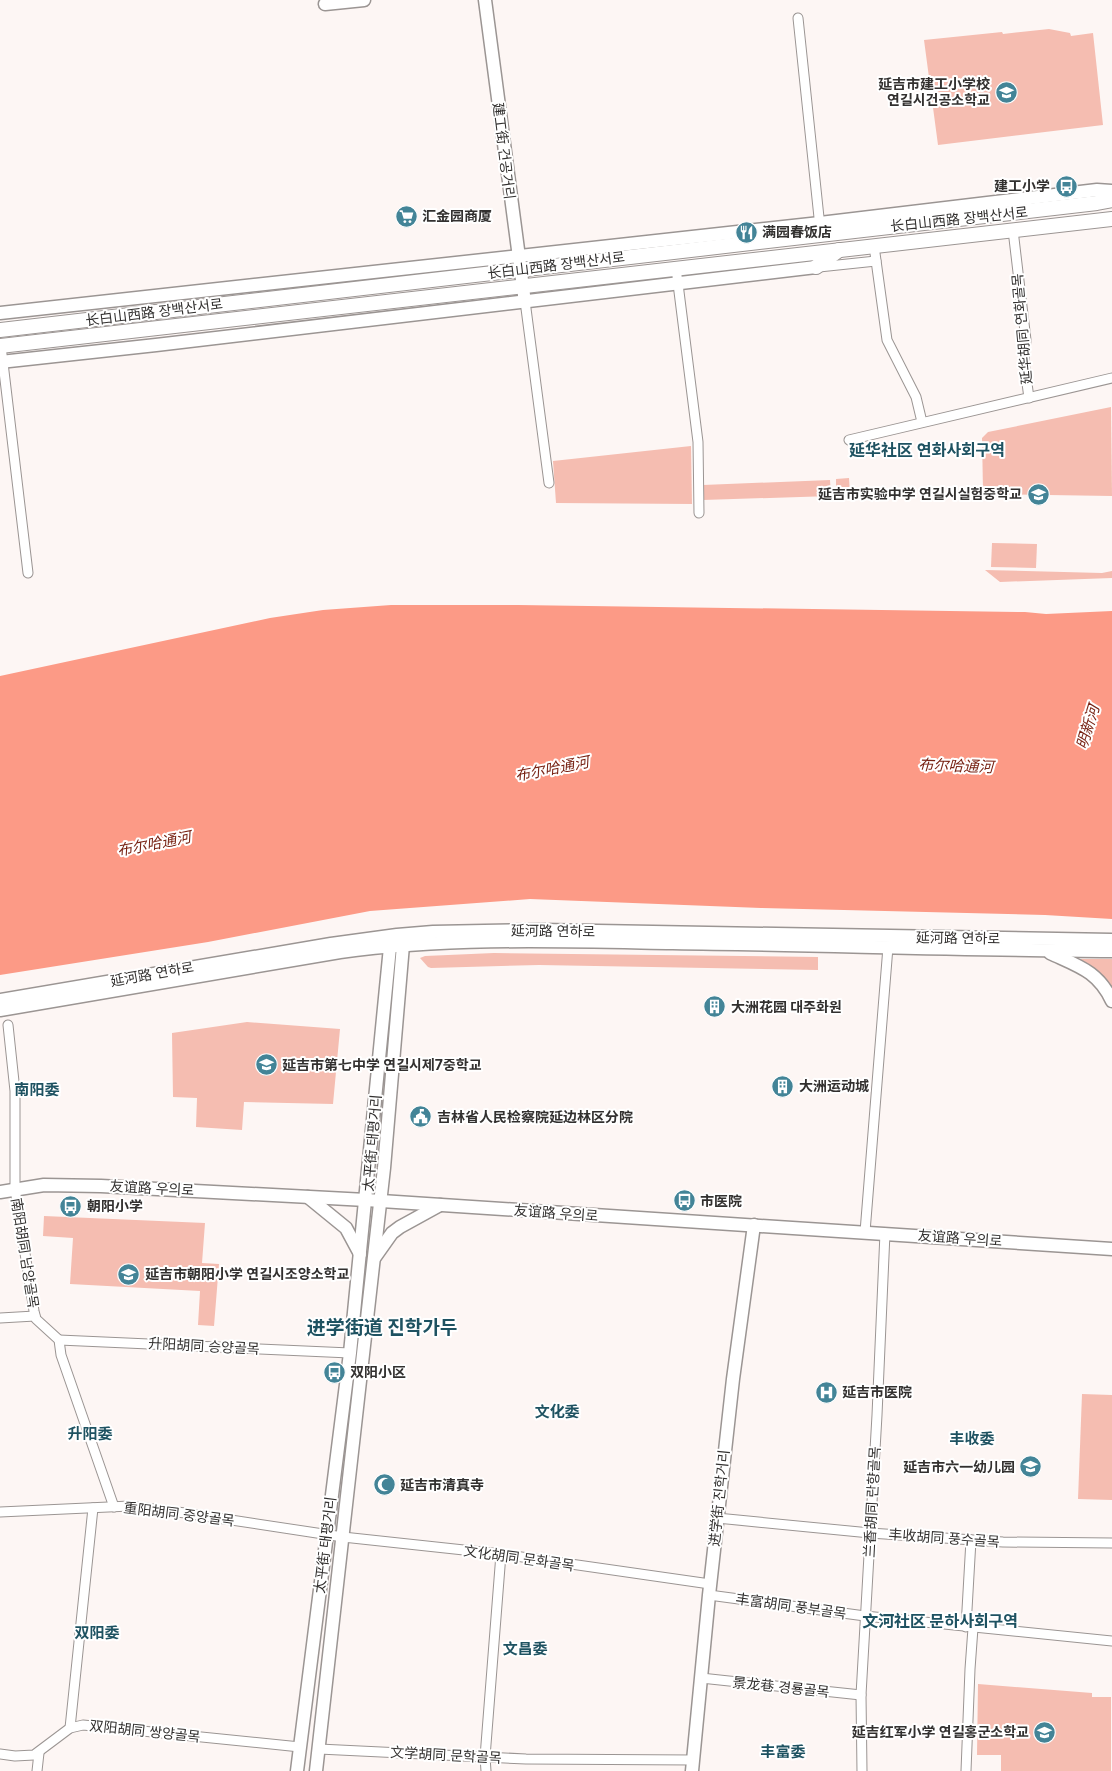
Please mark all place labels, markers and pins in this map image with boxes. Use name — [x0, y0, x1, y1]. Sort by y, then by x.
place label: 延吉市建工小学校 연길시건공소학교 — [878, 75, 990, 108]
school or university icon: 延吉市建工小学校 연길시건공소학교 — [994, 80, 1018, 104]
bus stop icon: 建工小学 — [1054, 174, 1078, 198]
place label: 建工小学 — [994, 177, 1050, 194]
supermarket icon: 汇金园商厦 — [394, 204, 418, 228]
place label: 汇金园商厦 — [422, 207, 492, 224]
restaurant icon: 满园春饭店 — [734, 220, 758, 244]
place label: 满园春饭店 — [762, 223, 832, 240]
school or university icon: 延吉市实验中学 연길시실험중학교 — [1026, 482, 1050, 506]
place label: 延吉市实验中学 연길시실험중학교 — [818, 485, 1022, 502]
building icon: 大洲花园 대주화원 — [703, 995, 727, 1019]
place label: 大洲花园 대주화원 — [731, 998, 842, 1015]
school or university icon: 延吉市第七中学 연길시제7중학교 — [254, 1053, 278, 1077]
place label: 延吉市第七中学 연길시제7중학교 — [282, 1056, 482, 1073]
building icon: 大洲运动城 — [771, 1074, 795, 1098]
place label: 大洲运动城 — [799, 1077, 869, 1094]
public building icon: 吉林省人民检察院延边林区分院 — [409, 1105, 433, 1129]
place label: 吉林省人民检察院延边林区分院 — [437, 1108, 633, 1125]
bus stop icon: 市医院 — [672, 1189, 696, 1213]
place label: 市医院 — [700, 1192, 742, 1209]
bus stop icon: 朝阳小学 — [59, 1194, 83, 1218]
place label: 朝阳小学 — [87, 1197, 143, 1214]
school or university icon: 延吉市朝阳小学 연길시조양소학교 — [117, 1262, 141, 1286]
place label: 延吉市朝阳小学 연길시조양소학교 — [145, 1265, 349, 1282]
bus stop icon: 双阳小区 — [322, 1360, 346, 1384]
place label: 双阳小区 — [350, 1363, 406, 1380]
hospital icon: 延吉市医院 — [814, 1380, 838, 1404]
place label: 延吉市医院 — [842, 1383, 912, 1400]
school or university icon: 延吉市六一幼儿园 — [1019, 1455, 1043, 1479]
place label: 延吉市六一幼儿园 — [903, 1458, 1015, 1475]
mosque icon: 延吉市清真寺 — [372, 1473, 396, 1497]
place label: 延吉市清真寺 — [400, 1476, 484, 1493]
school or university icon: 延吉红军小学 연길홍군소학교 — [1033, 1720, 1057, 1744]
place label: 延吉红军小学 연길홍군소학교 — [852, 1723, 1029, 1740]

